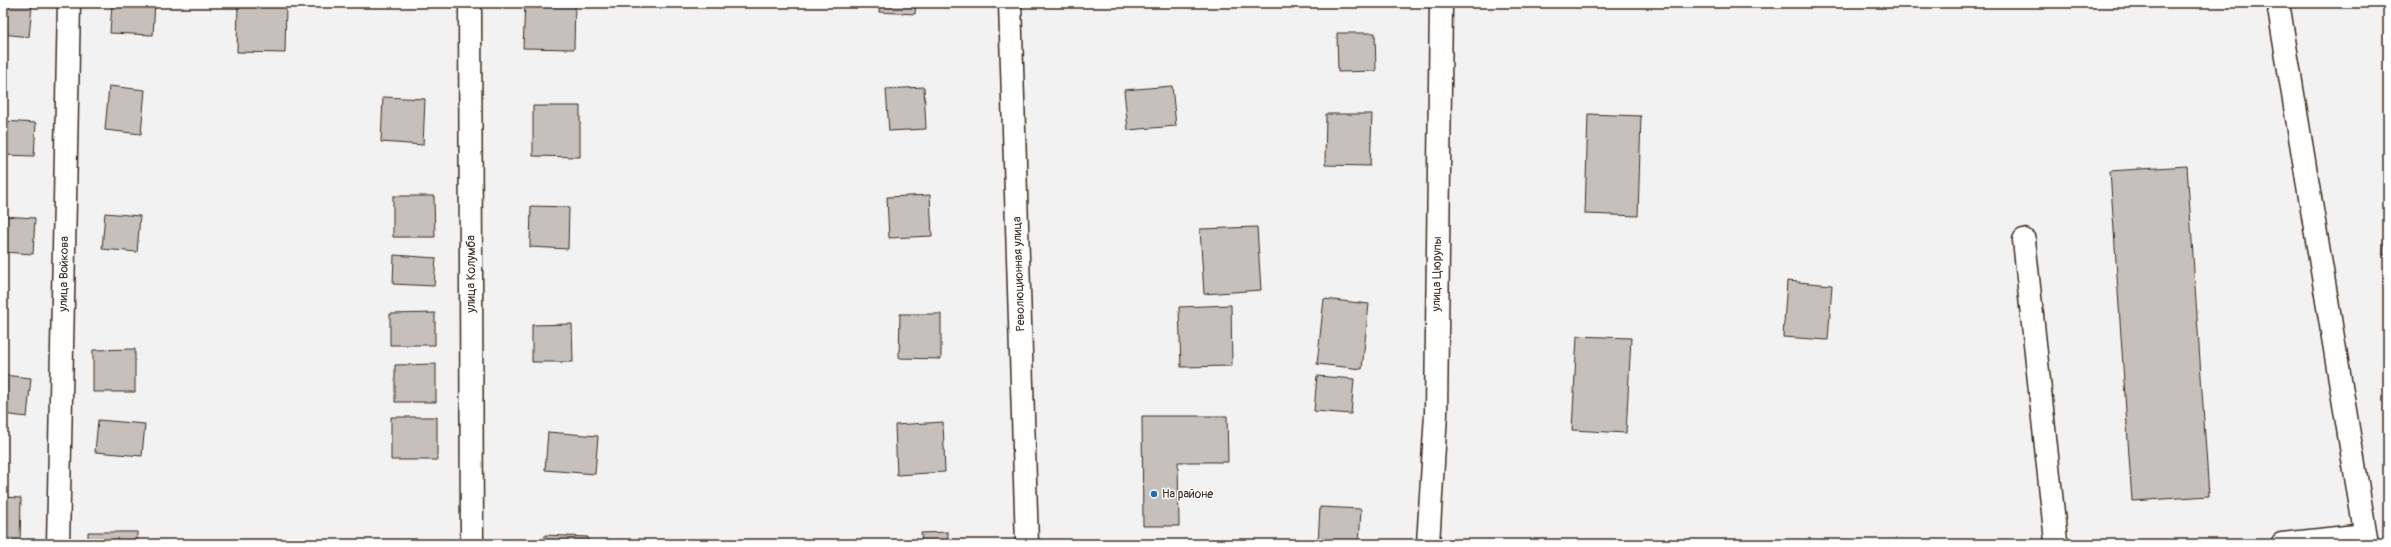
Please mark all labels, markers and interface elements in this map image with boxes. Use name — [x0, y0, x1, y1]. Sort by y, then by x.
street label: Революционная улица — [1009, 216, 1029, 332]
street label: улица Колумба — [464, 235, 479, 314]
street label: улица Войкова — [56, 236, 72, 313]
street label: улица Цюрупы — [1429, 236, 1445, 313]
place label: На районе — [1162, 487, 1213, 502]
marker: На районе — [1149, 489, 1159, 499]

